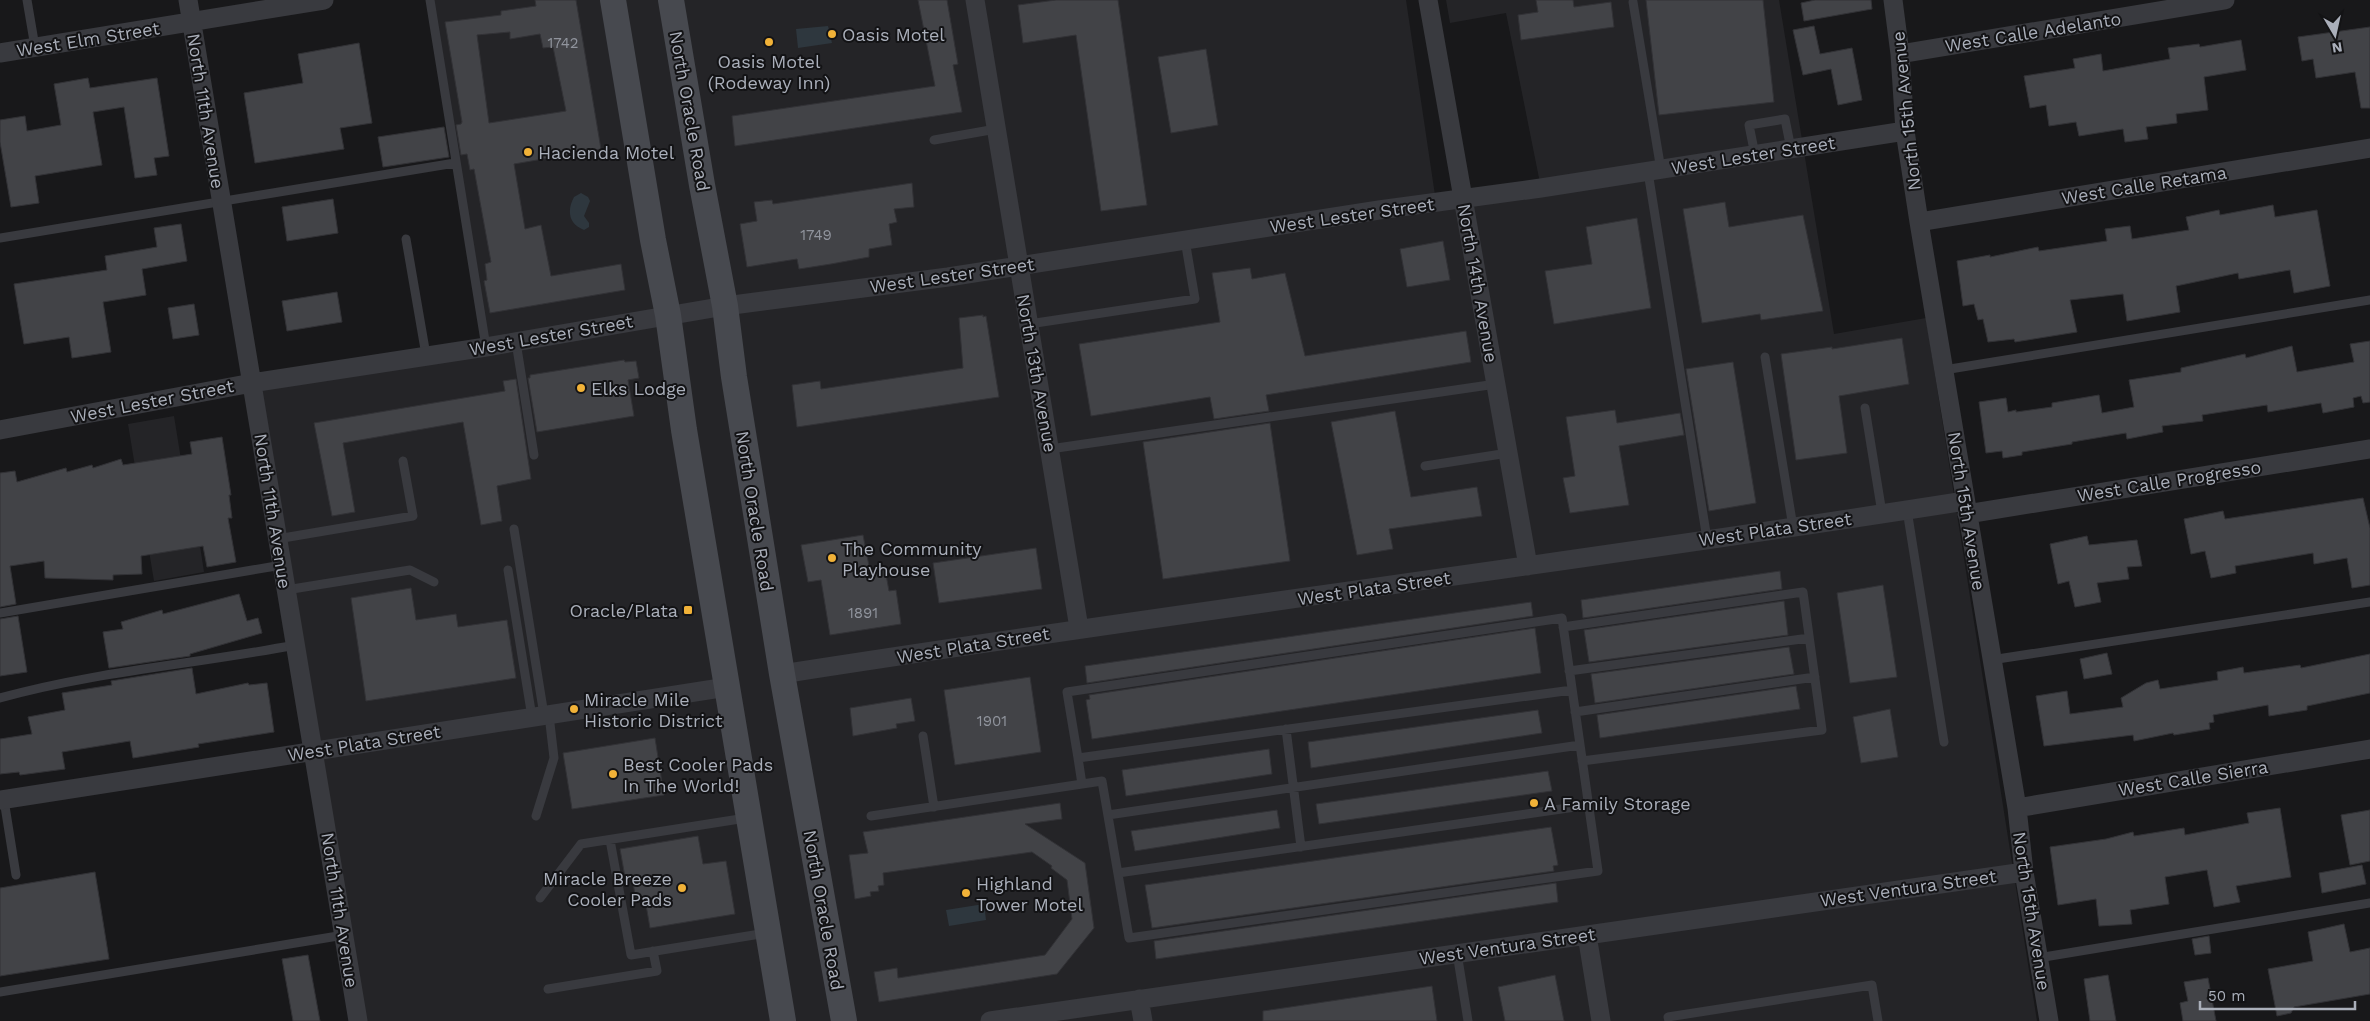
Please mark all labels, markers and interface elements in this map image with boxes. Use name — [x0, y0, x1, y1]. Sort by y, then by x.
street label: West Calle Adelanto — [1943, 8, 2123, 56]
north arrow — [2310, 10, 2360, 60]
street label: West Elm Street — [15, 17, 162, 61]
place label: Oasis Motel — [842, 24, 945, 45]
marker: Oasis Motel — [826, 28, 838, 40]
street label: North Oracle Road — [666, 29, 714, 193]
street label: North 15th Avenue — [1887, 30, 1925, 192]
street label: North 11th Avenue — [183, 32, 229, 190]
house number: 1742 — [547, 34, 579, 52]
marker: Oasis Motel (Rodeway Inn) — [763, 36, 775, 48]
text: N — [2331, 39, 2343, 57]
place label: Oasis Motel (Rodeway Inn) — [708, 51, 830, 93]
street label: West Lester Street — [1669, 132, 1837, 178]
place label: Hacienda Motel — [538, 142, 675, 163]
marker: Hacienda Motel — [522, 146, 534, 158]
street label: West Calle Retama — [2060, 162, 2228, 208]
street label: West Lester Street — [1268, 193, 1436, 237]
street label: North 14th Avenue — [1454, 202, 1502, 364]
house number: 1749 — [800, 226, 832, 244]
street label: West Lester Street — [868, 253, 1036, 297]
street label: North 13th Avenue — [1013, 292, 1061, 454]
street label: West Lester Street — [468, 310, 635, 360]
street label: West Lester Street — [69, 375, 236, 427]
place label: Elks Lodge — [591, 378, 686, 399]
marker: Elks Lodge — [575, 382, 587, 394]
street label: North Oracle Road — [732, 429, 778, 593]
street label: North 15th Avenue — [1944, 430, 1990, 592]
street label: North 11th Avenue — [250, 432, 296, 590]
street label: West Calle Progresso — [2076, 456, 2262, 506]
street label: West Plata Street — [1697, 508, 1853, 550]
place label: The Community Playhouse — [842, 538, 982, 580]
marker: The Community Playhouse — [826, 552, 838, 564]
street label: West Plata Street — [1296, 567, 1452, 609]
place label: Oracle/Plata — [569, 600, 678, 621]
marker: Oracle/Plata — [682, 604, 694, 616]
house number: 1891 — [848, 604, 878, 622]
street label: West Plata Street — [895, 622, 1051, 667]
place label: Miracle Mile Historic District — [584, 689, 723, 731]
marker: Miracle Mile Historic District — [568, 703, 580, 715]
house number: 1901 — [977, 712, 1007, 730]
street label: West Plata Street — [286, 720, 442, 765]
place label: Best Cooler Pads In The World! — [623, 754, 773, 796]
street label: West Calle Sierra — [2117, 756, 2269, 800]
marker: Best Cooler Pads In The World! — [607, 768, 619, 780]
place label: A Family Storage — [1544, 793, 1691, 814]
marker: A Family Storage — [1528, 797, 1540, 809]
street label: North Oracle Road — [800, 828, 848, 992]
street label: North 15th Avenue — [2009, 830, 2055, 992]
street label: North 11th Avenue — [317, 831, 363, 989]
street label: West Ventura Street — [1819, 865, 1998, 911]
place label: Miracle Breeze Cooler Pads — [543, 868, 672, 910]
place label: Highland Tower Motel — [976, 873, 1083, 915]
marker: Miracle Breeze Cooler Pads — [676, 882, 688, 894]
marker: Highland Tower Motel — [960, 887, 972, 899]
street label: West Ventura Street — [1418, 923, 1597, 969]
scale bar — [2200, 978, 2355, 1010]
text: 50 m — [2208, 987, 2245, 1005]

